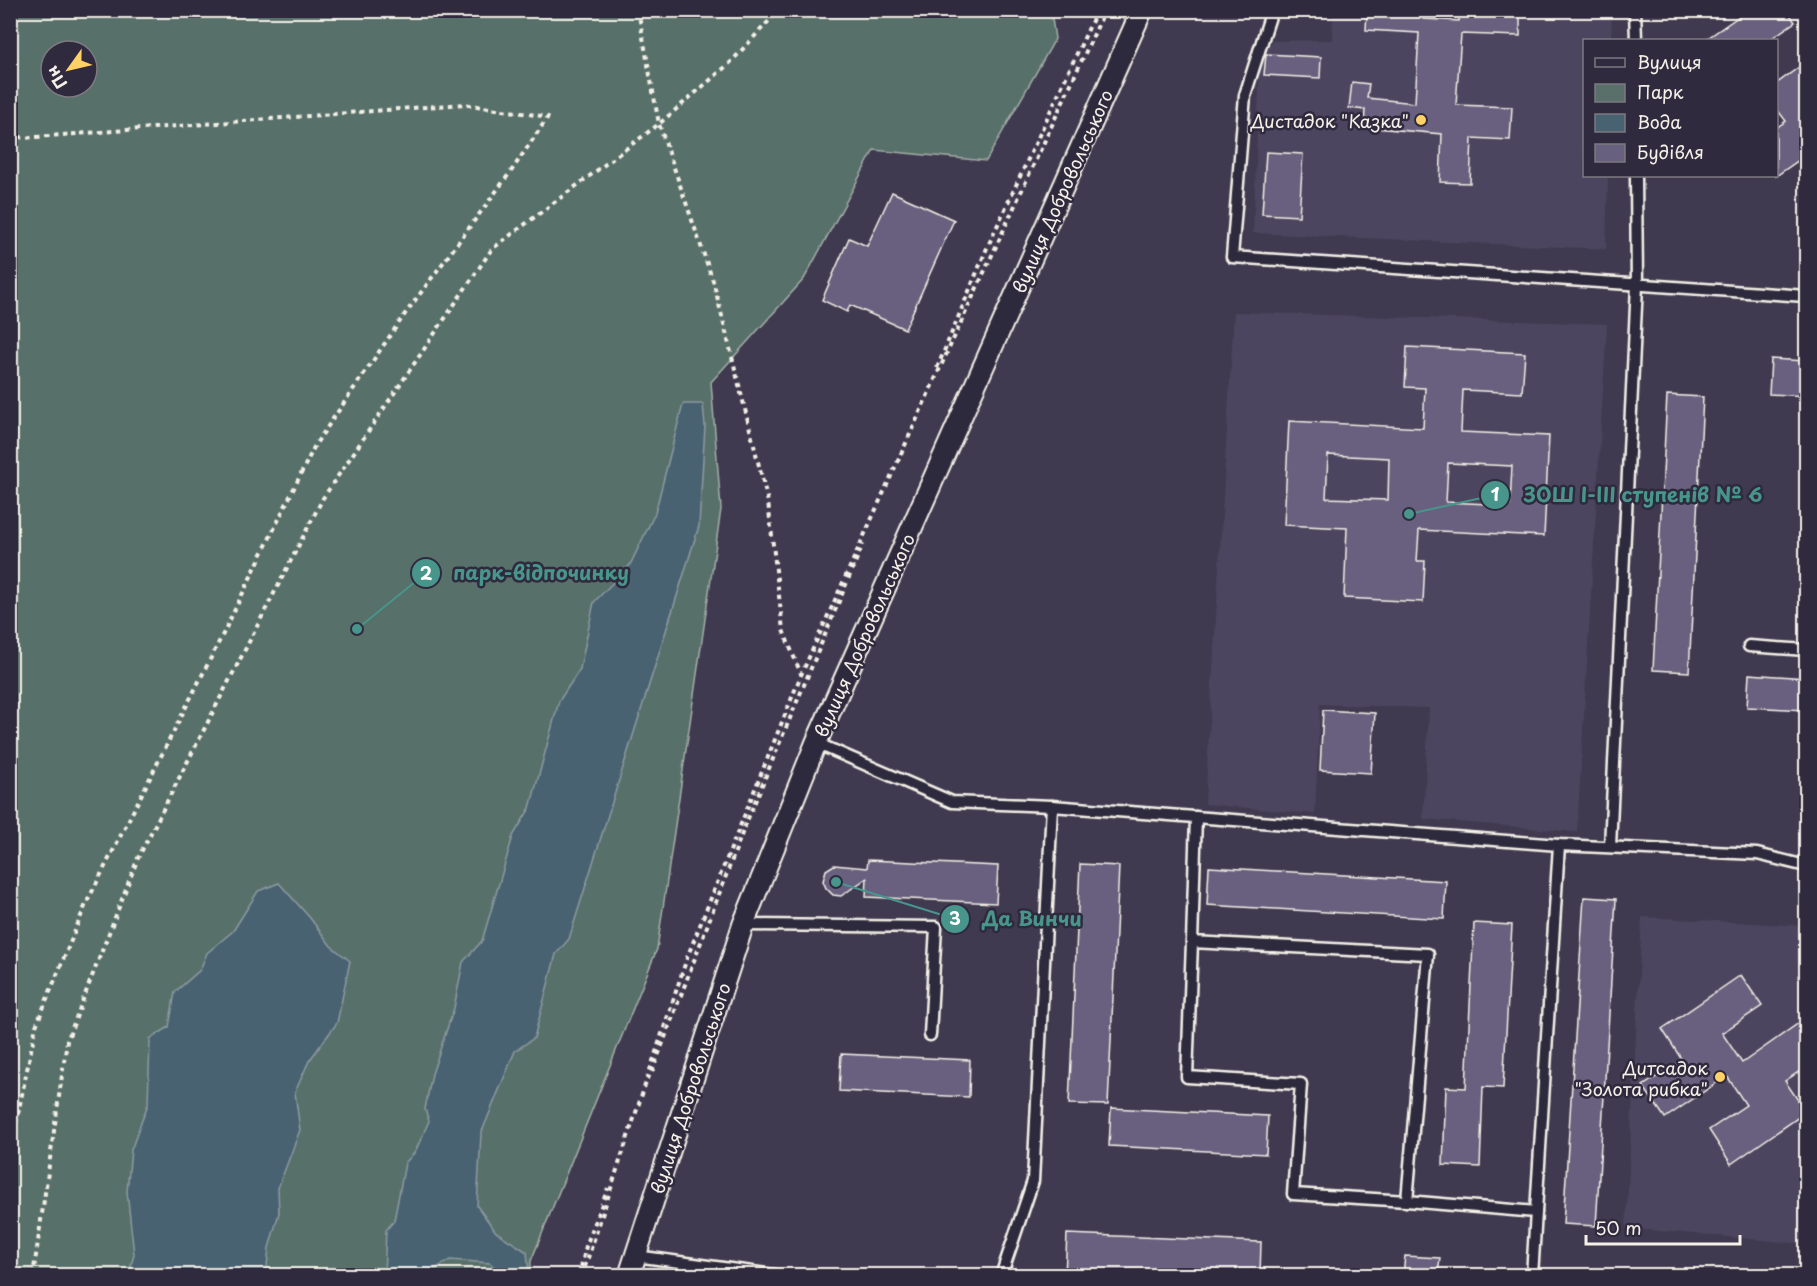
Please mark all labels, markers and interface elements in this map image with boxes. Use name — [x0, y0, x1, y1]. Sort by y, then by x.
north arrow — [39, 39, 99, 99]
legend — [1583, 39, 1778, 177]
text: Вулиця — [1637, 48, 1702, 75]
text: Пн — [39, 62, 72, 94]
text: Парк — [1637, 78, 1684, 105]
street label: вулиця Добровольського — [1005, 85, 1119, 297]
place label: Дистадок "Казка" — [1250, 107, 1409, 134]
text: Вода — [1637, 108, 1682, 135]
marker: Дистадок "Казка" — [1414, 113, 1428, 127]
text: Будівля — [1637, 138, 1704, 165]
callout: ЗОШ І-ІІІ ступенів № 6 — [1480, 476, 1776, 514]
text: ЗОШ І-ІІІ ступенів № 6 — [1523, 479, 1762, 509]
text: 1 — [1491, 480, 1500, 507]
street label: вулиця Добровольського — [807, 529, 921, 741]
callout: парк-відпочинку — [411, 554, 641, 592]
text: парк-відпочинку — [453, 557, 629, 587]
text: 2 — [420, 559, 433, 586]
callout: Да Винчи — [940, 900, 1094, 938]
text: Да Винчи — [981, 903, 1082, 933]
text: 3 — [949, 904, 961, 931]
street label: вулиця Добровольського — [643, 979, 737, 1197]
place label: Дитсадок "Золота рибка" — [1574, 1054, 1708, 1102]
marker: Дитсадок "Золота рибка" — [1713, 1070, 1727, 1084]
scale bar — [1586, 1208, 1740, 1246]
text: 50 m — [1595, 1214, 1642, 1241]

